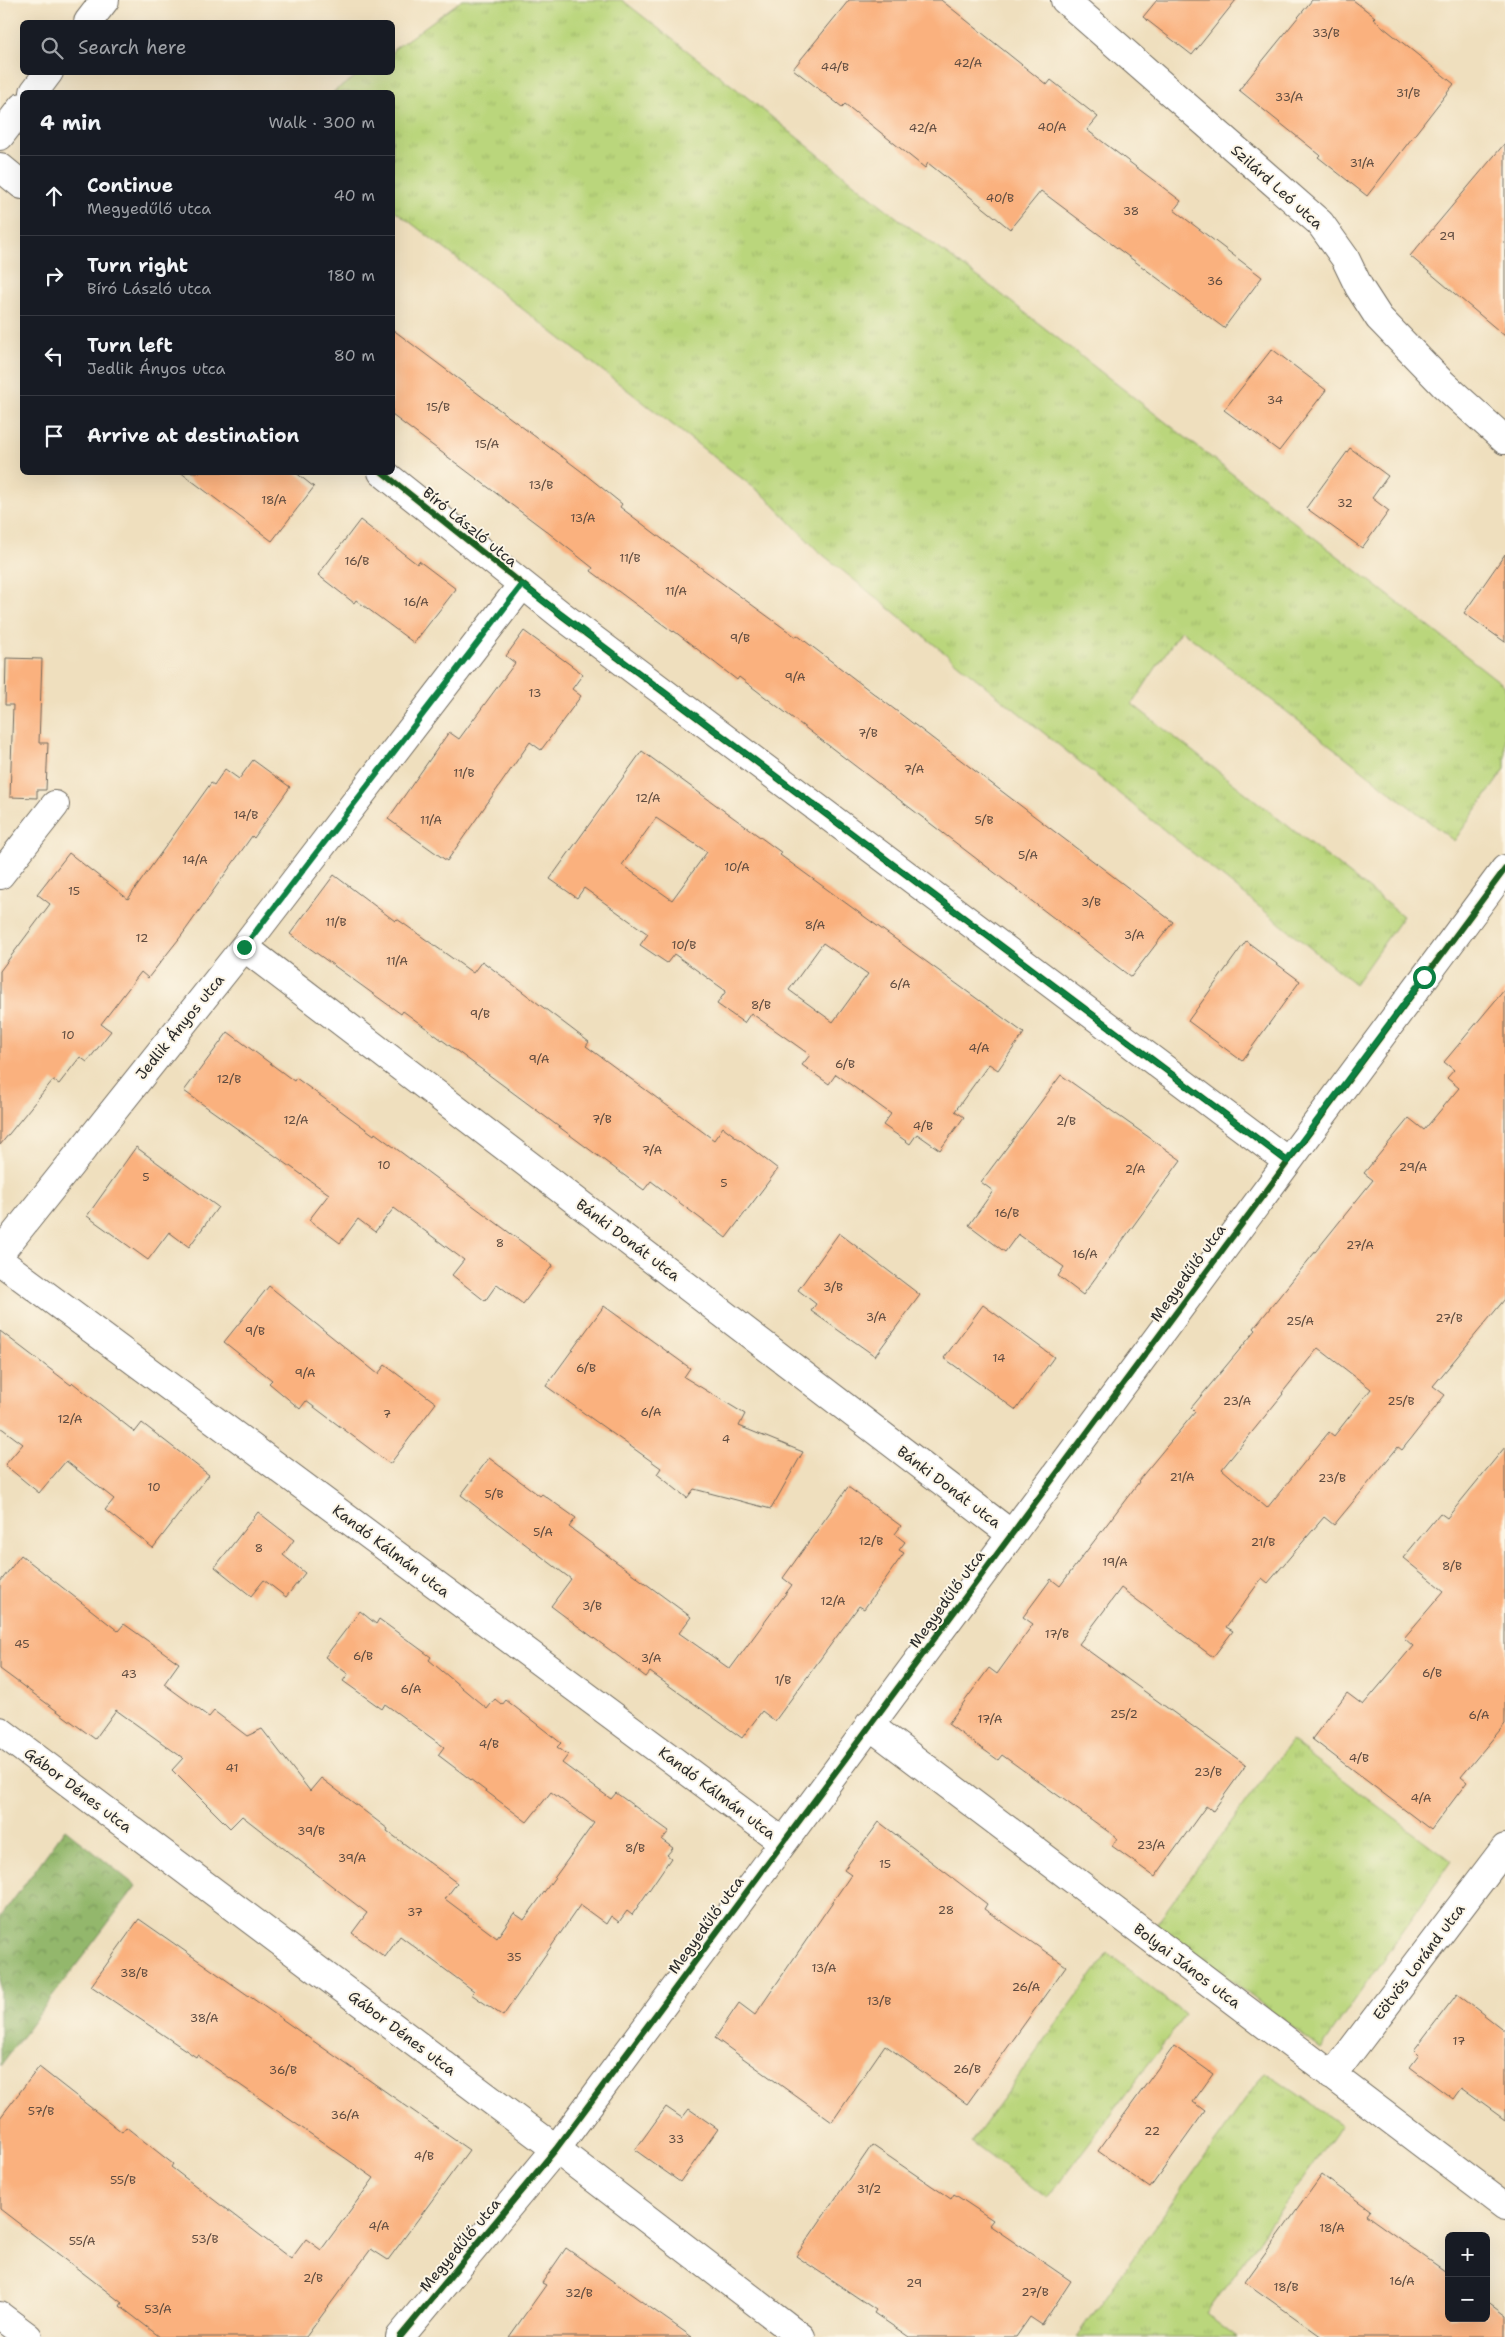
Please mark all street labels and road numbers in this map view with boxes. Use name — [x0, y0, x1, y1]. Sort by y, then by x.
street label: Szilárd Leó utca — [1227, 140, 1328, 234]
street label: Bíró László utca — [418, 483, 522, 572]
street label: Jedlik Ányos utca — [131, 969, 229, 1084]
street label: Bánki Donát utca — [572, 1194, 684, 1286]
street label: Megyedűlő utca — [1146, 1219, 1231, 1326]
street label: Bánki Donát utca — [893, 1441, 1005, 1533]
street label: Kandó Kálmán utca — [328, 1500, 454, 1602]
street label: Megyedűlő utca — [905, 1545, 990, 1652]
street label: Kandó Kálmán utca — [654, 1742, 780, 1844]
street label: Gábor Dénes utca — [20, 1743, 136, 1837]
street label: Megyedűlő utca — [664, 1871, 749, 1978]
street label: Eötvös Loránd utca — [1369, 1899, 1470, 2024]
street label: Bolyai János utca — [1129, 1919, 1245, 2013]
street label: Gábor Dénes utca — [344, 1986, 460, 2080]
street label: Megyedűlő utca — [415, 2193, 506, 2296]

